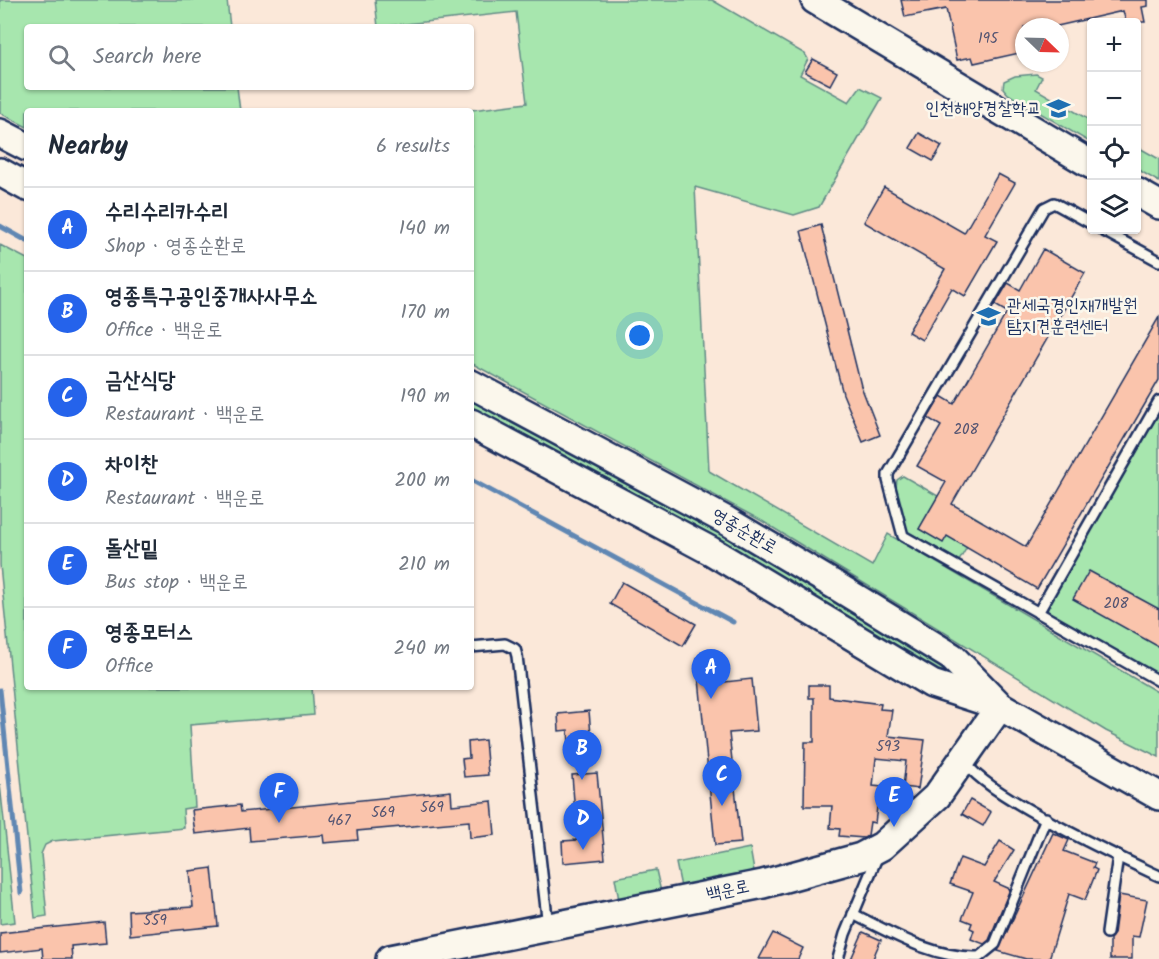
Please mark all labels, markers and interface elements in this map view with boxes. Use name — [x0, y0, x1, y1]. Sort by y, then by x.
north arrow — [1015, 18, 1069, 72]
map controls — [1087, 18, 1141, 234]
button: + — [1087, 18, 1141, 72]
search box — [24, 24, 474, 90]
house number: 195 — [978, 27, 999, 51]
text: Search here — [93, 40, 201, 75]
icon: search — [45, 41, 78, 74]
button: − — [1087, 72, 1141, 126]
place label: 인천해양경찰학교 — [925, 95, 1041, 124]
school or university icon: 인천해양경찰학교 — [1046, 96, 1072, 122]
text: Nearby — [48, 126, 128, 168]
button: locate — [1087, 126, 1141, 180]
text: 6 results — [376, 131, 450, 163]
button: layers — [1087, 180, 1141, 234]
text: 수리수리카수리 — [105, 196, 229, 231]
text: A — [61, 213, 74, 245]
text: 140 m — [399, 213, 450, 245]
text: Shop · 영종순환로 — [105, 231, 246, 263]
text: 영종특구공인중개사사무소 — [105, 280, 317, 315]
place label: 관세국경인재개발원 탐지견훈련센터 — [1007, 292, 1137, 342]
text: B — [61, 297, 74, 329]
text: 170 m — [401, 297, 450, 329]
school or university icon: 관세국경인재개발원 탐지견훈련센터 — [976, 303, 1002, 329]
text: Office · 백운로 — [105, 315, 222, 347]
your location — [625, 321, 654, 350]
text: 금산식당 — [105, 364, 176, 399]
text: C — [61, 381, 74, 413]
text: 190 m — [400, 381, 450, 413]
text: Restaurant · 백운로 — [105, 399, 264, 431]
house number: 208 — [953, 418, 980, 442]
text: 차이찬 — [105, 448, 158, 483]
text: D — [61, 465, 74, 497]
text: 200 m — [394, 465, 450, 497]
text: Restaurant · 백운로 — [105, 483, 264, 515]
street label: 영종순환로 — [705, 501, 783, 563]
text: 돌산밑 — [105, 532, 158, 567]
text: E — [62, 549, 73, 581]
text: 210 m — [398, 549, 450, 581]
text: Bus stop · 백운로 — [105, 567, 248, 599]
house number: 208 — [1103, 592, 1130, 616]
text: 영종모터스 — [105, 616, 194, 651]
text: F — [62, 633, 73, 665]
text: 240 m — [393, 633, 450, 665]
pin: A — [692, 650, 730, 699]
text: Office — [105, 651, 153, 683]
pin: B — [562, 730, 602, 780]
house number: 593 — [876, 735, 900, 759]
pin: C — [702, 756, 742, 806]
pin: F — [260, 774, 298, 823]
pin: E — [874, 778, 914, 827]
house number: 569 — [420, 796, 445, 820]
pin: D — [564, 800, 602, 850]
house number: 569 — [371, 801, 396, 825]
house number: 467 — [327, 809, 352, 833]
street label: 백운로 — [704, 872, 752, 910]
house number: 559 — [143, 909, 167, 933]

